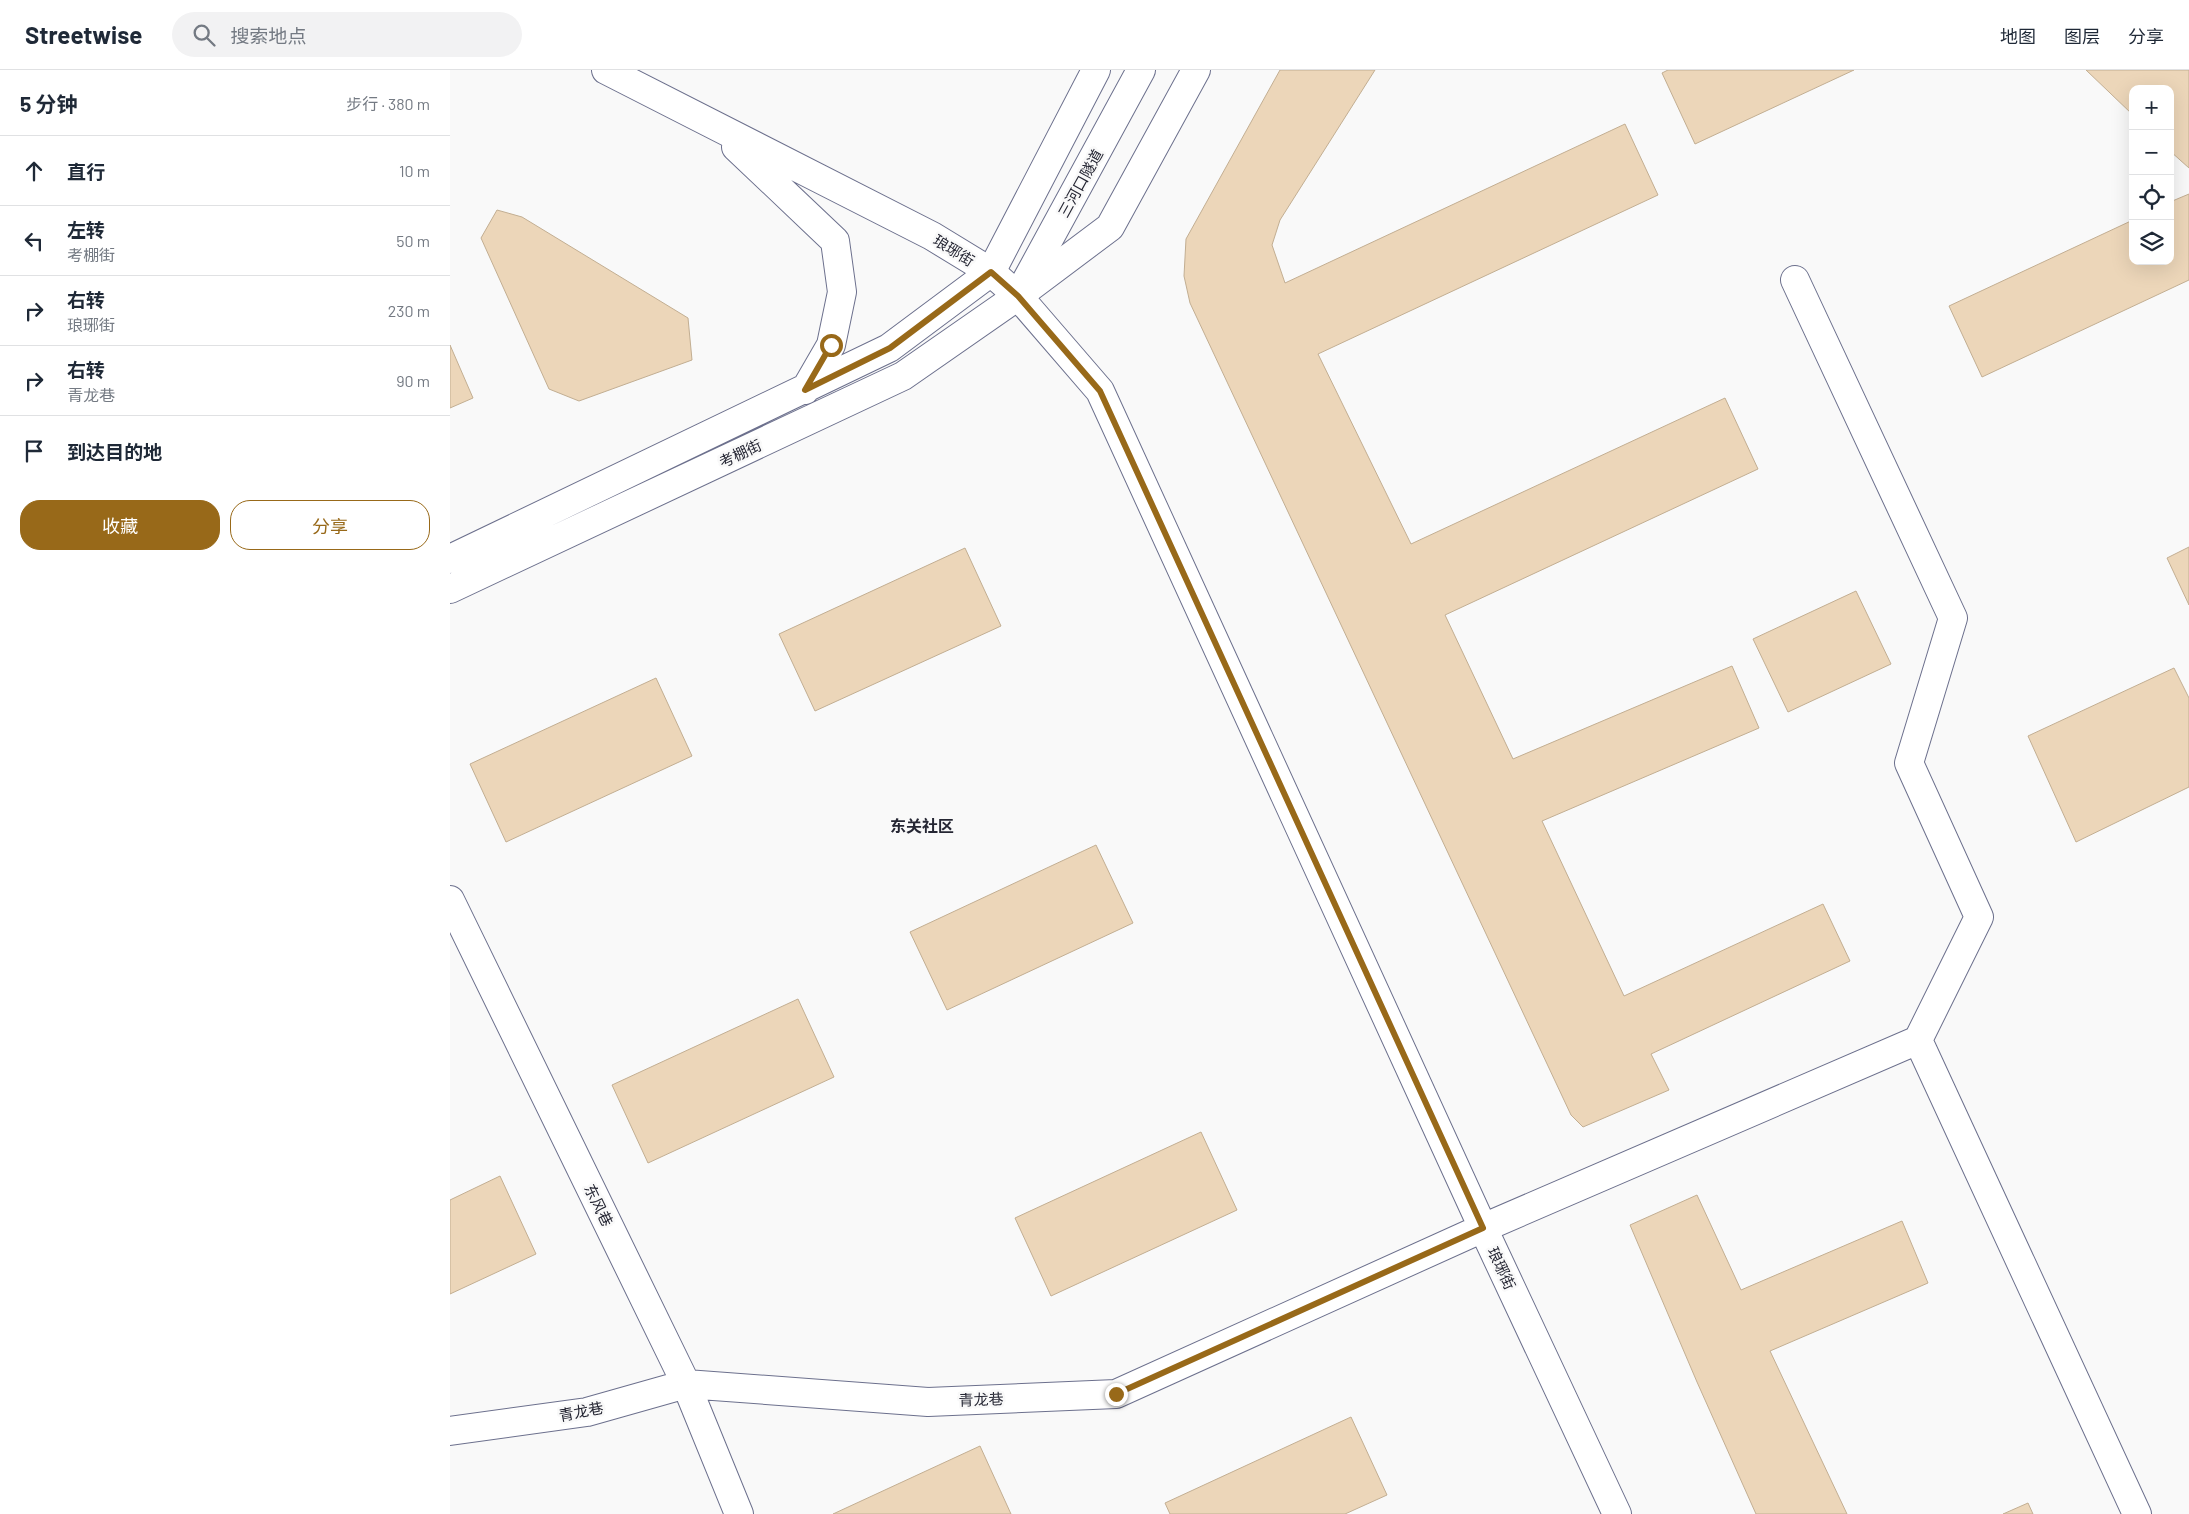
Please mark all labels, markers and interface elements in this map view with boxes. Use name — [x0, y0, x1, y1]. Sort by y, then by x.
search box — [172, 12, 522, 57]
text: Streetwise — [25, 20, 142, 49]
icon: search — [190, 21, 218, 49]
text: 搜索地点 — [230, 24, 306, 47]
text: 地图 — [2000, 25, 2036, 47]
text: 图层 — [2064, 25, 2100, 47]
text: 分享 — [2128, 25, 2164, 47]
map controls — [2129, 85, 2174, 265]
button: + — [2129, 85, 2174, 130]
text: 5 分钟 — [20, 91, 78, 116]
text: 步行 · 380 m — [346, 94, 430, 113]
button: − — [2129, 130, 2174, 175]
street label: 三河口隧道 — [1054, 146, 1106, 220]
icon: ahead — [20, 157, 48, 185]
text: 直行 — [67, 160, 105, 183]
text: 10 m — [399, 161, 430, 180]
button: locate — [2129, 175, 2174, 220]
text: 左转 — [67, 218, 105, 241]
button: layers — [2129, 220, 2174, 265]
icon: left — [20, 227, 48, 255]
street label: 琅琊街 — [930, 230, 978, 270]
text: 50 m — [396, 231, 430, 250]
text: 考棚街 — [67, 245, 115, 264]
text: 右转 — [67, 288, 105, 311]
icon: right — [20, 297, 48, 325]
text: 230 m — [388, 301, 430, 320]
text: 琅琊街 — [67, 315, 115, 334]
route start — [820, 334, 843, 357]
text: 右转 — [67, 358, 105, 381]
icon: right — [20, 367, 48, 395]
text: 90 m — [396, 371, 430, 390]
text: 青龙巷 — [67, 385, 115, 404]
street label: 考棚街 — [716, 435, 764, 471]
icon: arrive — [20, 437, 48, 465]
text: 到达目的地 — [67, 440, 162, 463]
button: 收藏 — [20, 500, 220, 550]
button: 分享 — [230, 500, 430, 550]
district label: 东关社区 — [890, 816, 954, 835]
street label: 东风巷 — [581, 1181, 617, 1229]
street label: 琅琊街 — [1484, 1244, 1520, 1292]
route end — [1105, 1383, 1128, 1406]
street label: 青龙巷 — [958, 1389, 1004, 1409]
street label: 青龙巷 — [557, 1398, 605, 1424]

